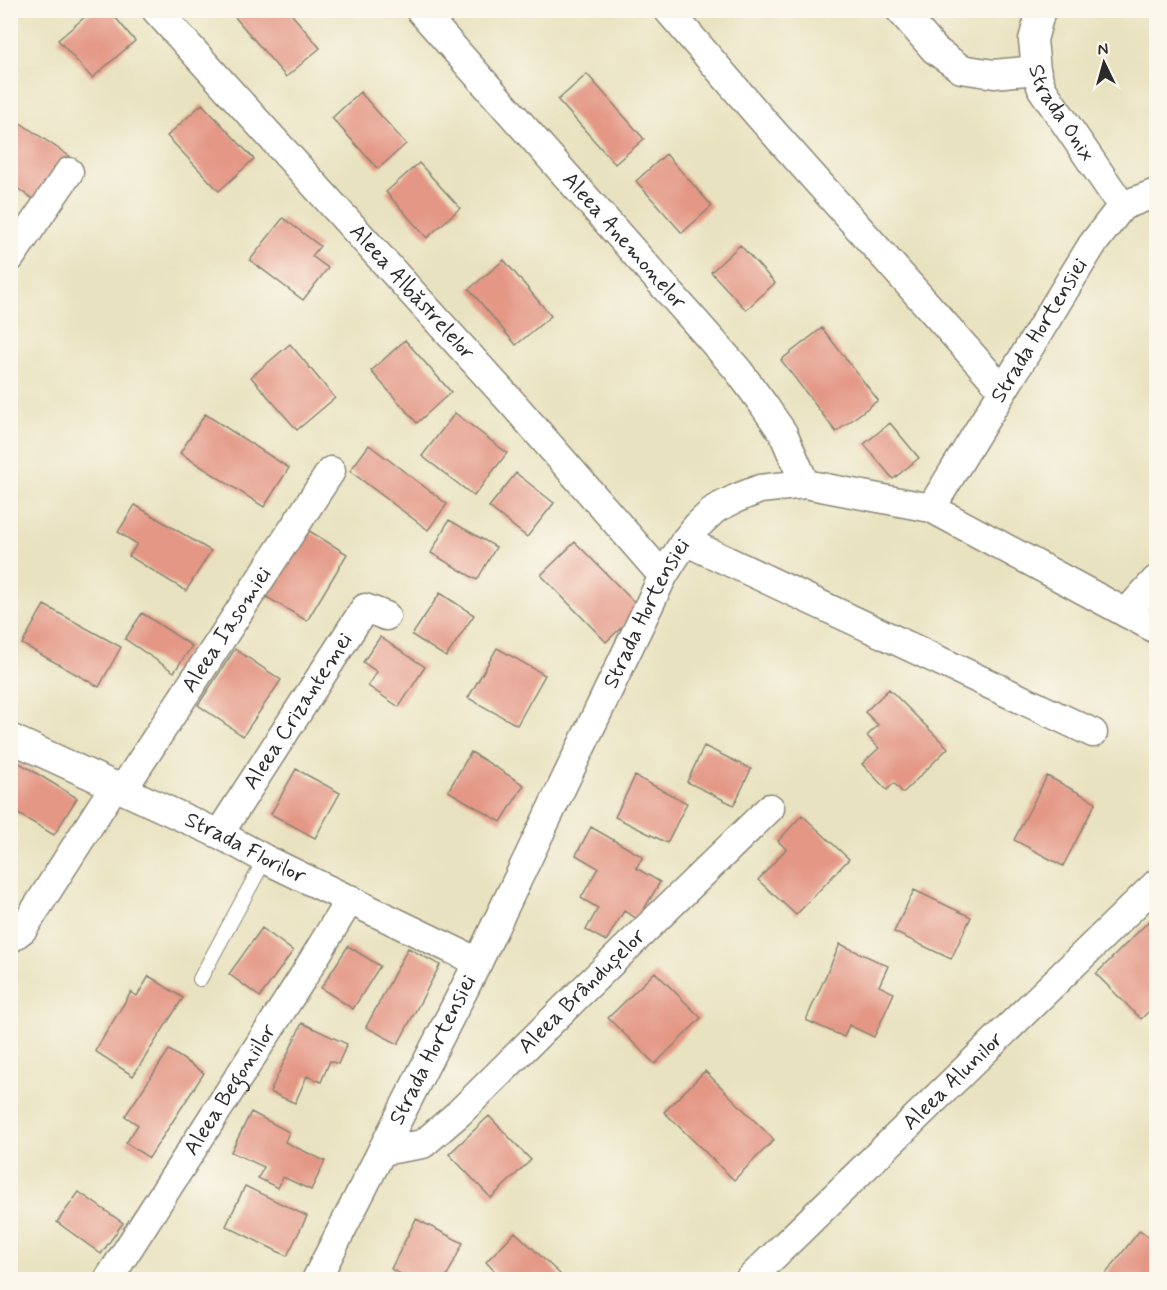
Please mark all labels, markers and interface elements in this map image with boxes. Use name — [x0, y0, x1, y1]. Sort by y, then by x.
north arrow — [1074, 33, 1134, 93]
text: N — [1097, 39, 1109, 60]
street label: Strada Onix — [1021, 61, 1101, 167]
street label: Aleea Anemonelor — [556, 166, 693, 316]
street label: Aleea Albăstrelelor — [343, 218, 481, 366]
street label: Strada Hortensiei — [985, 253, 1094, 408]
street label: Strada Hortensiei — [597, 534, 697, 693]
street label: Aleea Iasomiei — [176, 562, 278, 698]
street label: Aleea Crizantemei — [237, 628, 359, 795]
street label: Strada Florilor — [180, 806, 311, 891]
street label: Aleea Brândușelor — [512, 922, 652, 1060]
street label: Strada Hortensiei — [383, 970, 483, 1130]
street label: Aleea Begoniilor — [178, 1018, 283, 1161]
street label: Aleea Alunilor — [897, 1026, 1010, 1137]

